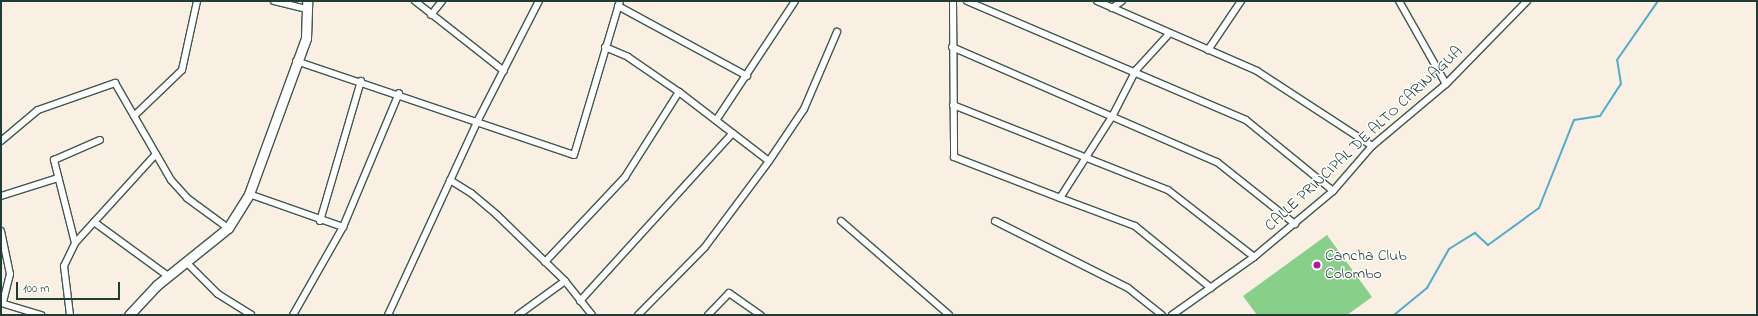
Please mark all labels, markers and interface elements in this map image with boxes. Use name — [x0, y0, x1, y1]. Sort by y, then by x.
street label: CALLE PRINCIPAL DE ALTO CARINAGUA — [1261, 42, 1467, 236]
place label: Cancha Club Colombo — [1325, 246, 1407, 284]
marker: Cancha Club Colombo — [1312, 260, 1322, 270]
scale bar — [18, 274, 122, 300]
text: 100 m — [23, 280, 50, 298]

